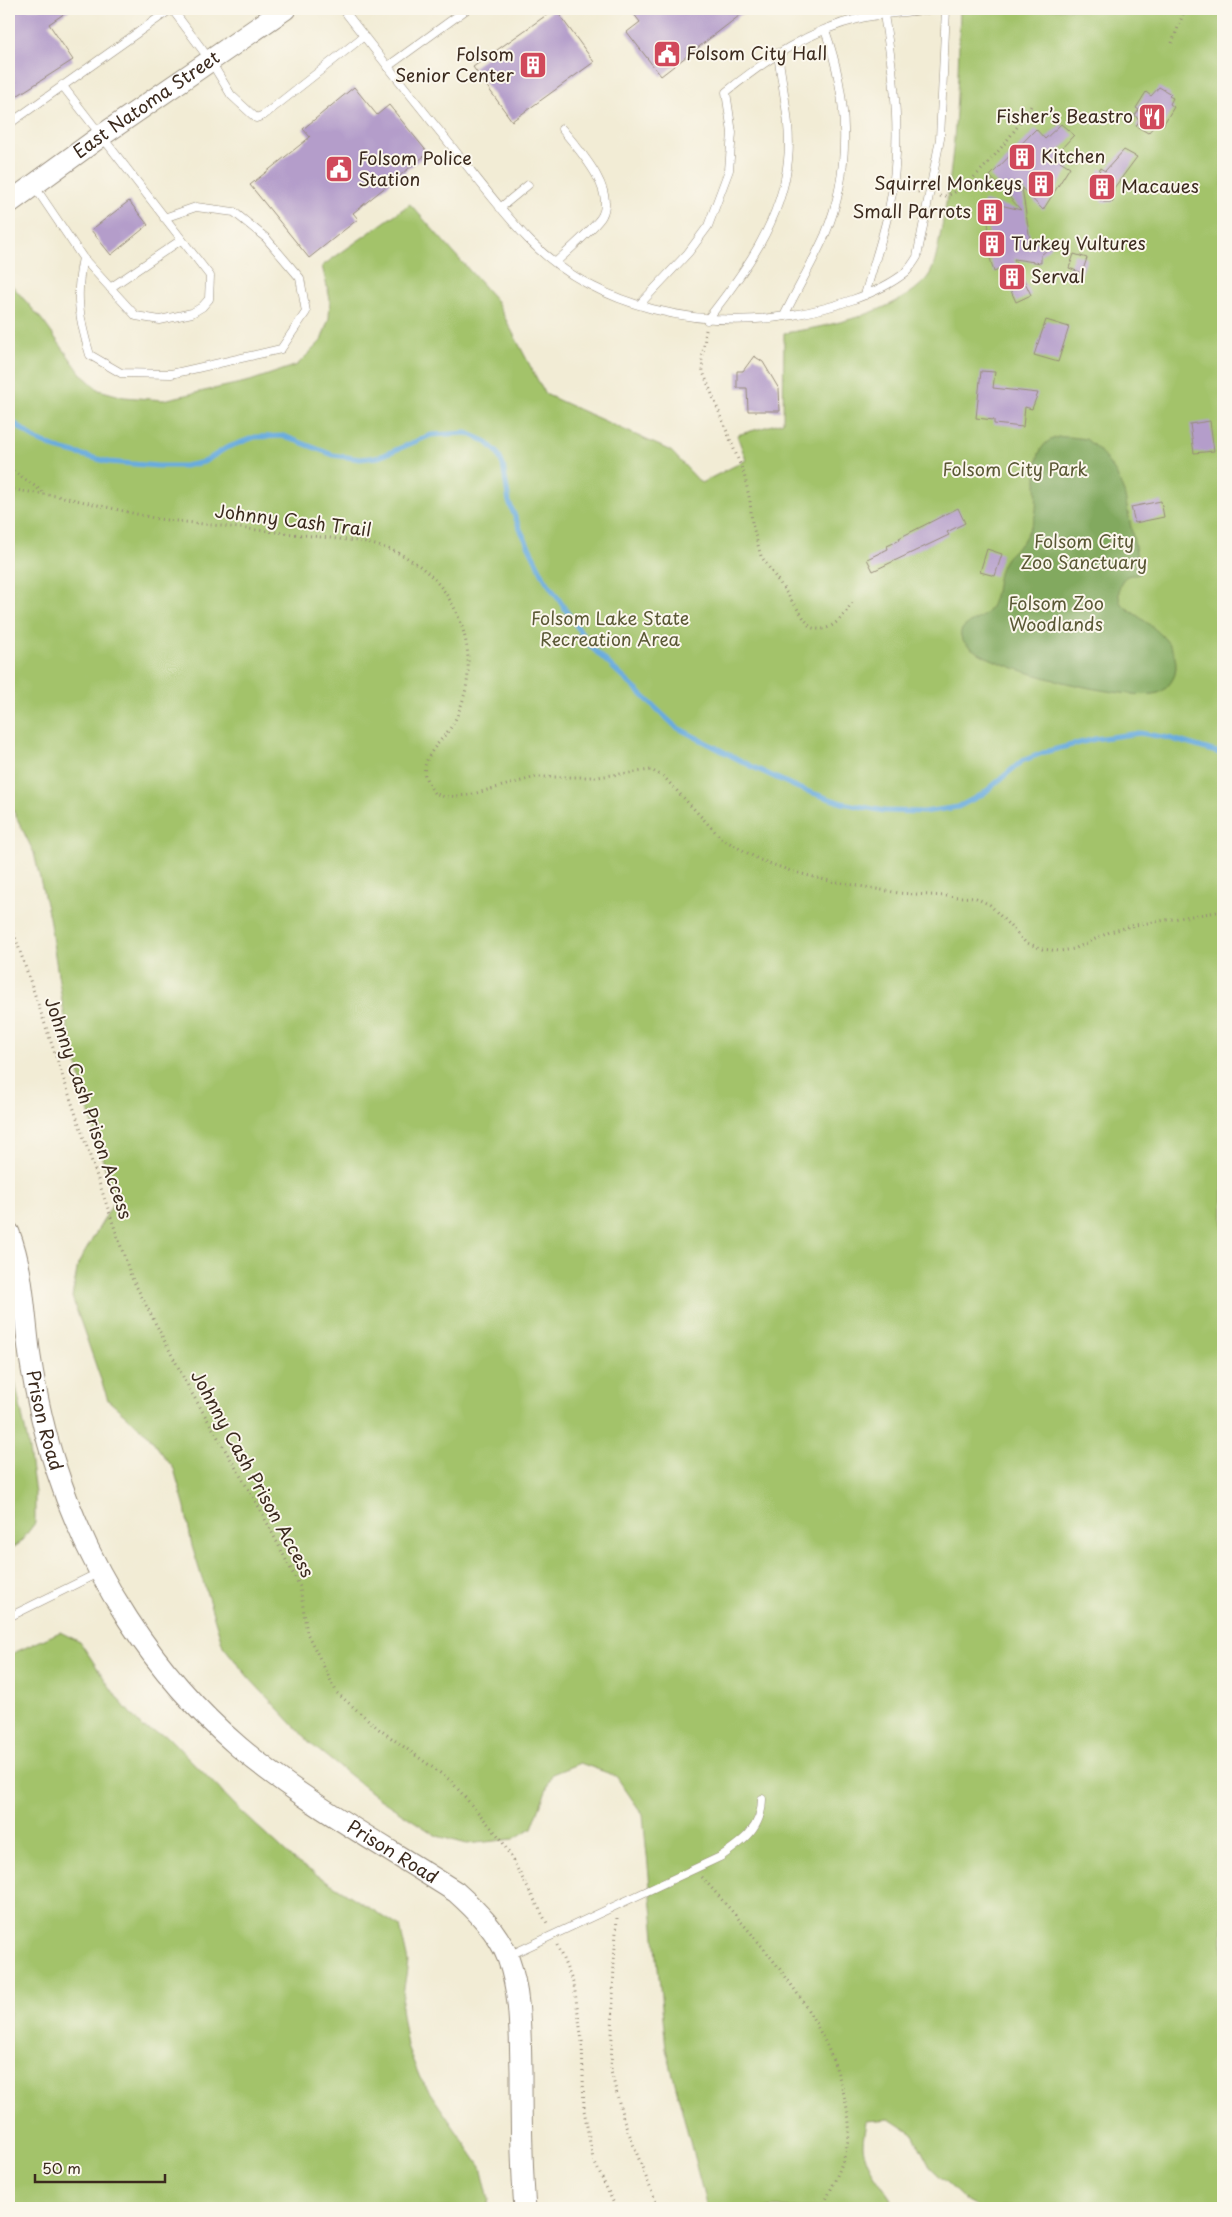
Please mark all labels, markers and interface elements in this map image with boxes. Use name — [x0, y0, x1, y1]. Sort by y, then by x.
public building icon: Folsom City Hall — [652, 39, 682, 69]
place label: Folsom City Hall — [686, 39, 827, 66]
place label: Folsom Senior Center — [395, 40, 515, 88]
street label: East Natoma Street — [67, 43, 225, 164]
building icon: Folsom Senior Center — [518, 50, 548, 80]
place label: Fisher’s Beastro — [996, 102, 1133, 129]
restaurant icon: Fisher’s Beastro — [1137, 102, 1167, 132]
building icon: Kitchen — [1007, 142, 1037, 172]
place label: Kitchen — [1041, 142, 1105, 169]
place label: Folsom Police Station — [358, 144, 472, 192]
public building icon: Folsom Police Station — [324, 154, 354, 184]
place label: Squirrel Monkeys — [874, 169, 1022, 196]
building icon: Squirrel Monkeys — [1026, 169, 1056, 199]
building icon: Macaues — [1087, 172, 1117, 202]
place label: Macaues — [1121, 172, 1199, 199]
place label: Small Parrots — [853, 197, 971, 224]
building icon: Small Parrots — [975, 197, 1005, 227]
building icon: Turkey Vultures — [977, 229, 1007, 259]
place label: Turkey Vultures — [1011, 229, 1146, 256]
building icon: Serval — [997, 262, 1027, 292]
place label: Serval — [1031, 262, 1085, 289]
park label: Folsom City Park — [942, 455, 1088, 482]
street label: Johnny Cash Trail — [213, 497, 373, 543]
park label: Folsom City Zoo Sanctuary — [1021, 527, 1147, 575]
park label: Folsom Zoo Woodlands — [1008, 589, 1104, 637]
park label: Folsom Lake State Recreation Area — [531, 604, 689, 652]
street label: Johnny Cash Prison Access — [39, 993, 140, 1222]
street label: Johnny Cash Prison Access — [185, 1364, 322, 1582]
street label: Prison Road — [20, 1368, 71, 1474]
street label: Prison Road — [342, 1812, 444, 1890]
scale bar — [35, 2152, 165, 2184]
text: 50 m — [42, 2156, 81, 2179]

